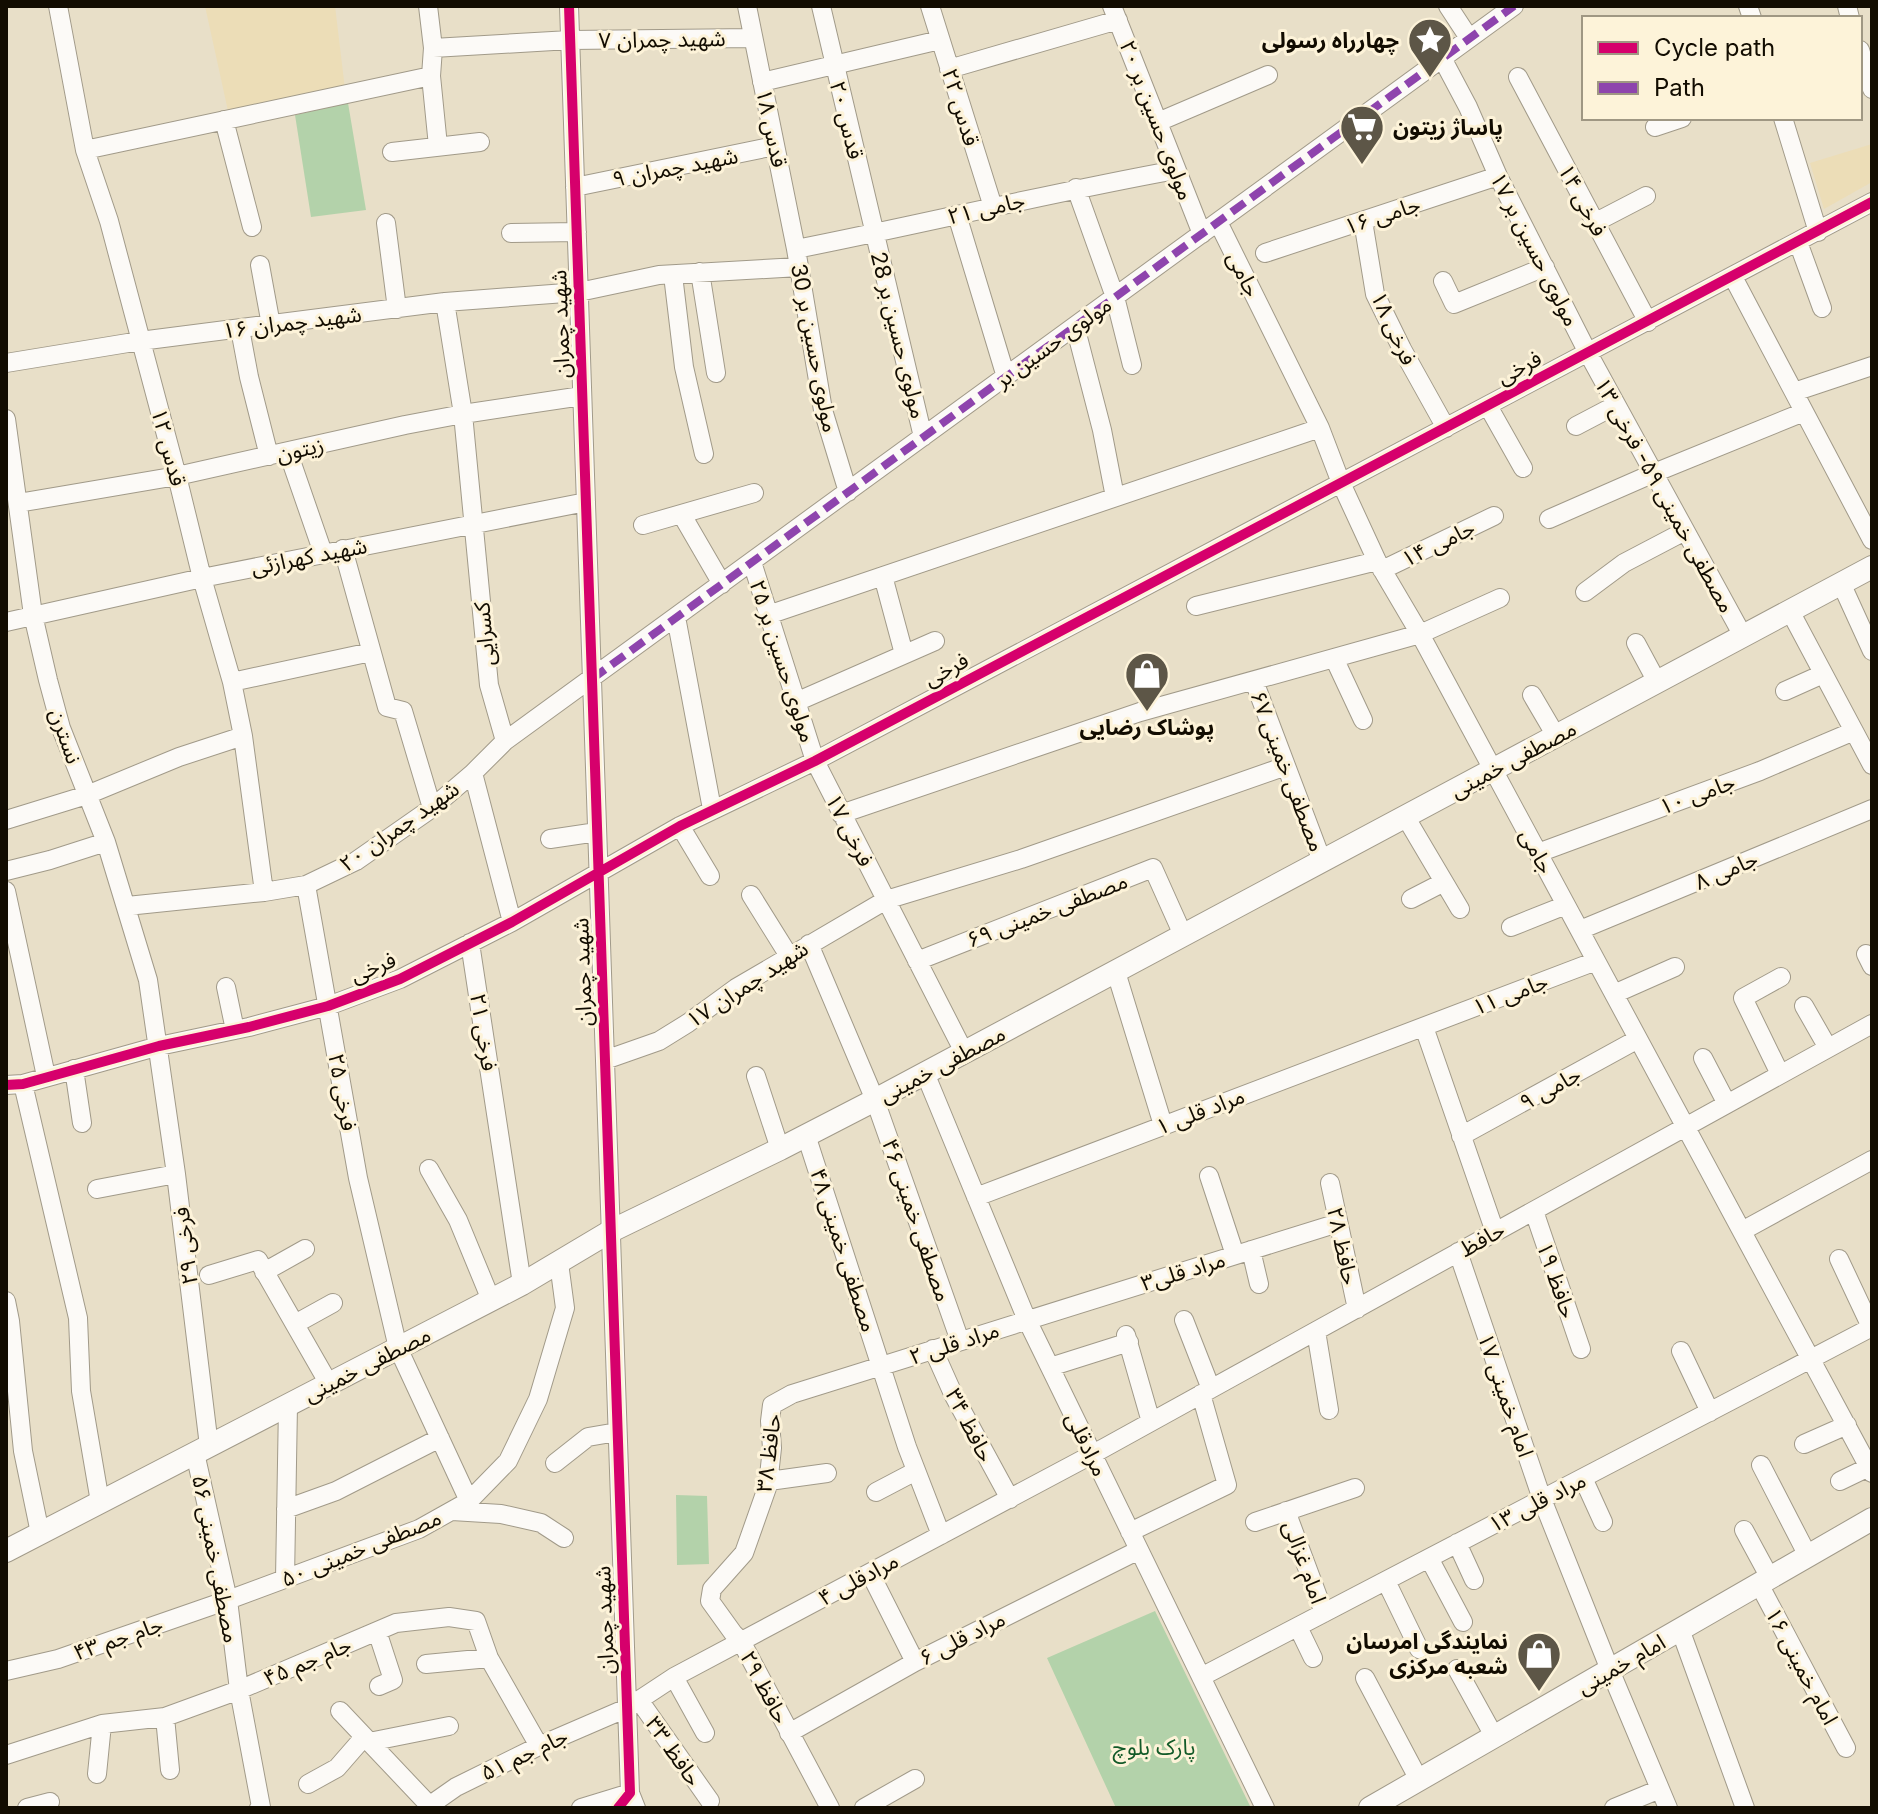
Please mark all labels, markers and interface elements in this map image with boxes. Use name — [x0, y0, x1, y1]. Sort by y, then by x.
place icon: چهارراه رسولی — [1406, 16, 1454, 79]
legend — [1582, 16, 1862, 120]
street label: شهید چمران ۷ — [598, 25, 726, 55]
place label: چهارراه رسولی — [1262, 27, 1399, 55]
text: Cycle path — [1654, 33, 1775, 62]
street label: مولوی حسین بر ۲۰ — [1115, 36, 1199, 204]
street label: قدس ۲۲ — [937, 65, 985, 149]
text: Path — [1654, 73, 1705, 102]
street label: قدس ۲۰ — [825, 78, 869, 162]
street label: قدس ۱۸ — [751, 86, 793, 170]
supermarket icon: پاساژ زیتون — [1338, 103, 1386, 166]
place label: پاساژ زیتون — [1393, 114, 1503, 142]
street label: شهید چمران ۹ — [610, 142, 740, 194]
street label: فرخی ۱۴ — [1553, 159, 1613, 241]
street label: مولوی حسین بر ۱۷ — [1485, 168, 1585, 330]
street label: جامی ۲۱ — [945, 186, 1027, 229]
street label: جامی ۱۶ — [1341, 191, 1423, 239]
street label: جامی — [1222, 247, 1266, 301]
street label: مولوی حسین بر 28 — [866, 249, 932, 421]
street label: مولوی حسین بر 30 — [786, 261, 844, 435]
street label: شهید چمران — [545, 269, 577, 379]
street label: فرخی ۱۸ — [1366, 287, 1422, 369]
street label: مولوی حسین بر — [989, 291, 1116, 394]
street label: شهید چمران ۱۶ — [221, 301, 363, 345]
street label: فرخی — [1492, 345, 1546, 389]
street label: مصطفی خمینی ۵۹- فرخی ۱۳ — [1589, 373, 1741, 617]
street label: قدس ۱۲ — [146, 405, 192, 489]
street label: زیتون — [274, 431, 326, 468]
street label: جامی ۱۴ — [1397, 514, 1479, 572]
street label: شهید کهرازئی — [249, 532, 369, 581]
street label: مولوی حسین بر ۲۵ — [745, 577, 821, 745]
street label: کسرایی — [468, 600, 500, 667]
street label: فرخی — [919, 647, 973, 691]
shop icon: پوشاک رضایی — [1123, 650, 1171, 713]
street label: مصطفی خمینی ۶۷ — [1245, 687, 1331, 855]
street label: نسترن — [44, 705, 88, 767]
place label: پوشاک رضایی — [1080, 714, 1214, 742]
street label: مصطفی خمینی — [1446, 715, 1580, 803]
street label: جامی ۱۰ — [1656, 768, 1738, 820]
street label: شهید چمران ۲۰ — [334, 775, 465, 878]
street label: فرخی ۱۷ — [821, 789, 879, 871]
street label: جامی — [1514, 824, 1560, 878]
street label: جامی ۸ — [1691, 845, 1761, 895]
street label: مصطفی خمینی ۶۹ — [963, 867, 1131, 953]
street label: شهید چمران — [567, 917, 599, 1027]
street label: شهید چمران ۱۷ — [681, 935, 814, 1035]
street label: فرخی — [346, 946, 400, 988]
street label: جامی ۱۱ — [1469, 968, 1551, 1020]
street label: فرخی ۲۱ — [465, 991, 503, 1073]
street label: مصطفی خمینی — [875, 1020, 1009, 1108]
street label: فرخی ۲۵ — [323, 1051, 363, 1133]
street label: جامی ۹ — [1515, 1061, 1585, 1115]
street label: مراد قلی ۱ — [1152, 1082, 1248, 1140]
street label: مصطفی خمینی ۴۶ — [877, 1135, 957, 1305]
street label: مصطفی خمینی ۴۸ — [805, 1165, 883, 1335]
street label: حافظ ۲۸ — [1322, 1205, 1364, 1287]
street label: فرخی ۲۹ — [167, 1206, 203, 1286]
street label: حافظ — [1455, 1216, 1509, 1262]
street label: حافظ ۱۹ — [1532, 1238, 1582, 1322]
street label: مراد قلی۳ — [1138, 1246, 1228, 1296]
street label: مراد قلی ۲ — [906, 1316, 1002, 1370]
street label: مصطفی خمینی — [299, 1321, 435, 1407]
street label: امام خمینی ۱۷ — [1469, 1330, 1539, 1462]
street label: حافظ ۳۴ — [941, 1384, 999, 1466]
street label: مرادقلی — [1060, 1408, 1114, 1480]
street label: حافظ ۳۸ — [750, 1412, 786, 1494]
street label: مراد قلی ۱۳ — [1484, 1466, 1590, 1538]
street label: مصطفی خمینی ۵۶ — [187, 1473, 245, 1645]
street label: مصطفی خمینی ۵۰ — [277, 1504, 445, 1592]
street label: امام غزالی — [1274, 1517, 1332, 1608]
street label: مرادقلی ۴ — [814, 1547, 902, 1611]
street label: شهید چمران — [589, 1565, 621, 1675]
street label: امام خمینی ۱۶ — [1757, 1603, 1844, 1731]
street label: مراد قلی ۶ — [915, 1605, 1009, 1671]
street label: جام جم ۴۳ — [70, 1611, 167, 1669]
place label: نمایندگی امرسان شعبه مرکزی — [1346, 1628, 1508, 1679]
street label: امام خمینی — [1572, 1628, 1672, 1703]
shop icon: نمایندگی امرسان شعبه مرکزی — [1515, 1630, 1563, 1693]
street label: جام جم ۴۵ — [259, 1631, 356, 1695]
street label: حافظ ۲۹ — [735, 1646, 795, 1728]
street label: حافظ ۳۳ — [641, 1711, 707, 1791]
street label: جام جم ۵۱ — [476, 1723, 573, 1789]
park label: پارک بلوچ — [1112, 1734, 1196, 1764]

